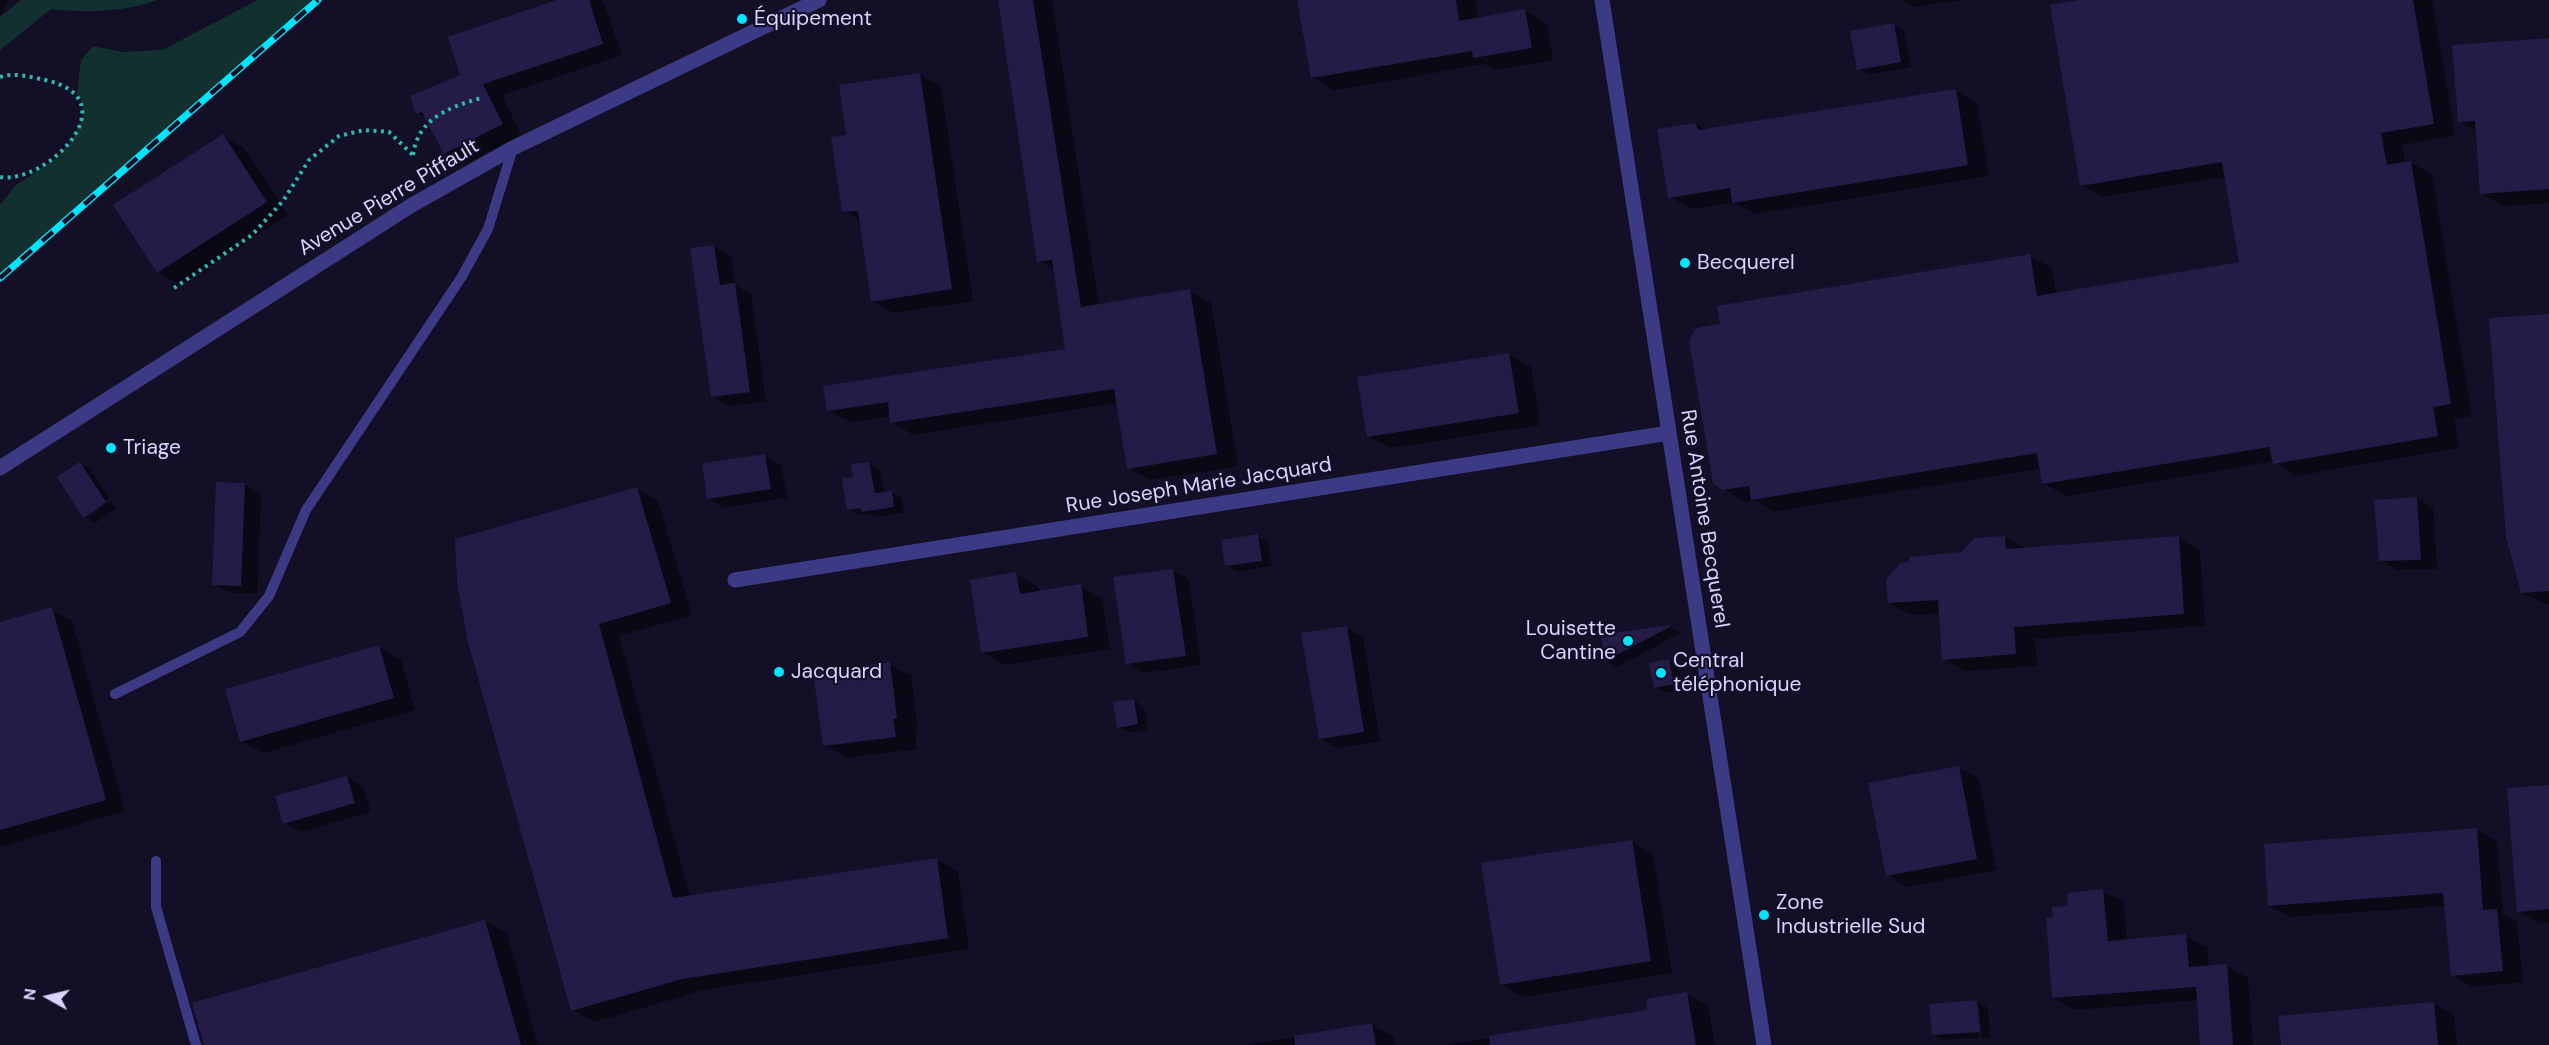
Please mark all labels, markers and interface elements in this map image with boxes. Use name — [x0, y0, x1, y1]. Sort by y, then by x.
place label: Équipement — [754, 6, 872, 32]
marker: Équipement — [735, 12, 749, 26]
street label: Avenue Pierre Piffault — [294, 134, 484, 262]
place label: Becquerel — [1697, 250, 1795, 276]
marker: Becquerel — [1678, 256, 1692, 270]
street label: Rue Antoine Becquerel — [1674, 408, 1734, 630]
place label: Triage — [123, 435, 181, 461]
marker: Triage — [104, 441, 118, 455]
street label: Rue Joseph Marie Jacquard — [1064, 453, 1334, 519]
place label: Louisette Cantine — [1526, 616, 1616, 666]
marker: Louisette Cantine — [1621, 634, 1635, 648]
place label: Central téléphonique — [1673, 648, 1801, 698]
place label: Jacquard — [791, 659, 882, 685]
marker: Jacquard — [772, 665, 786, 679]
marker: Central téléphonique — [1654, 666, 1668, 680]
place label: Zone Industrielle Sud — [1776, 890, 1925, 940]
marker: Zone Industrielle Sud — [1757, 908, 1771, 922]
north arrow — [18, 967, 78, 1027]
text: N — [18, 987, 41, 1002]

